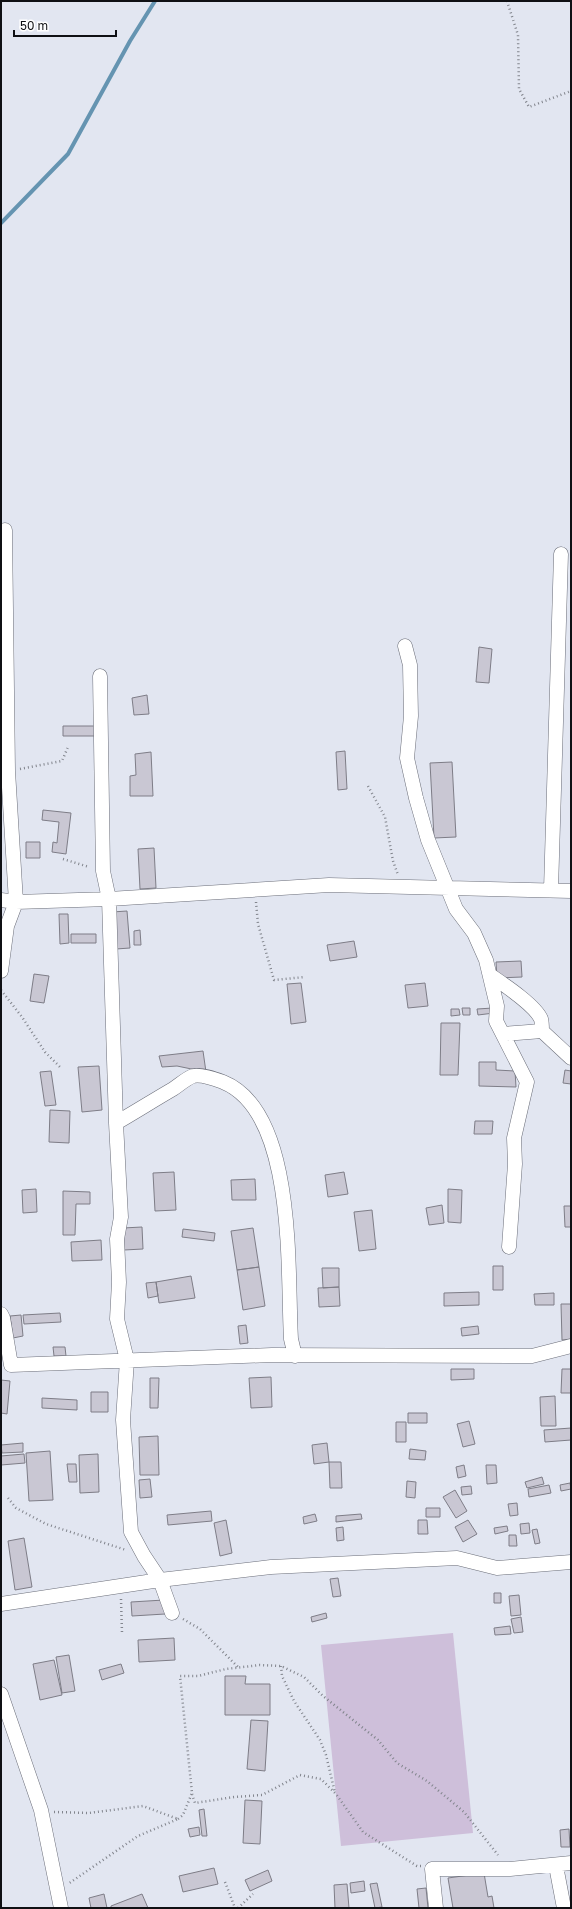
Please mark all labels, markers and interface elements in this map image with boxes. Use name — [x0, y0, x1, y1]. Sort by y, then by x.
scale bar — [14, 12, 116, 38]
text: 50 m — [20, 18, 48, 33]

